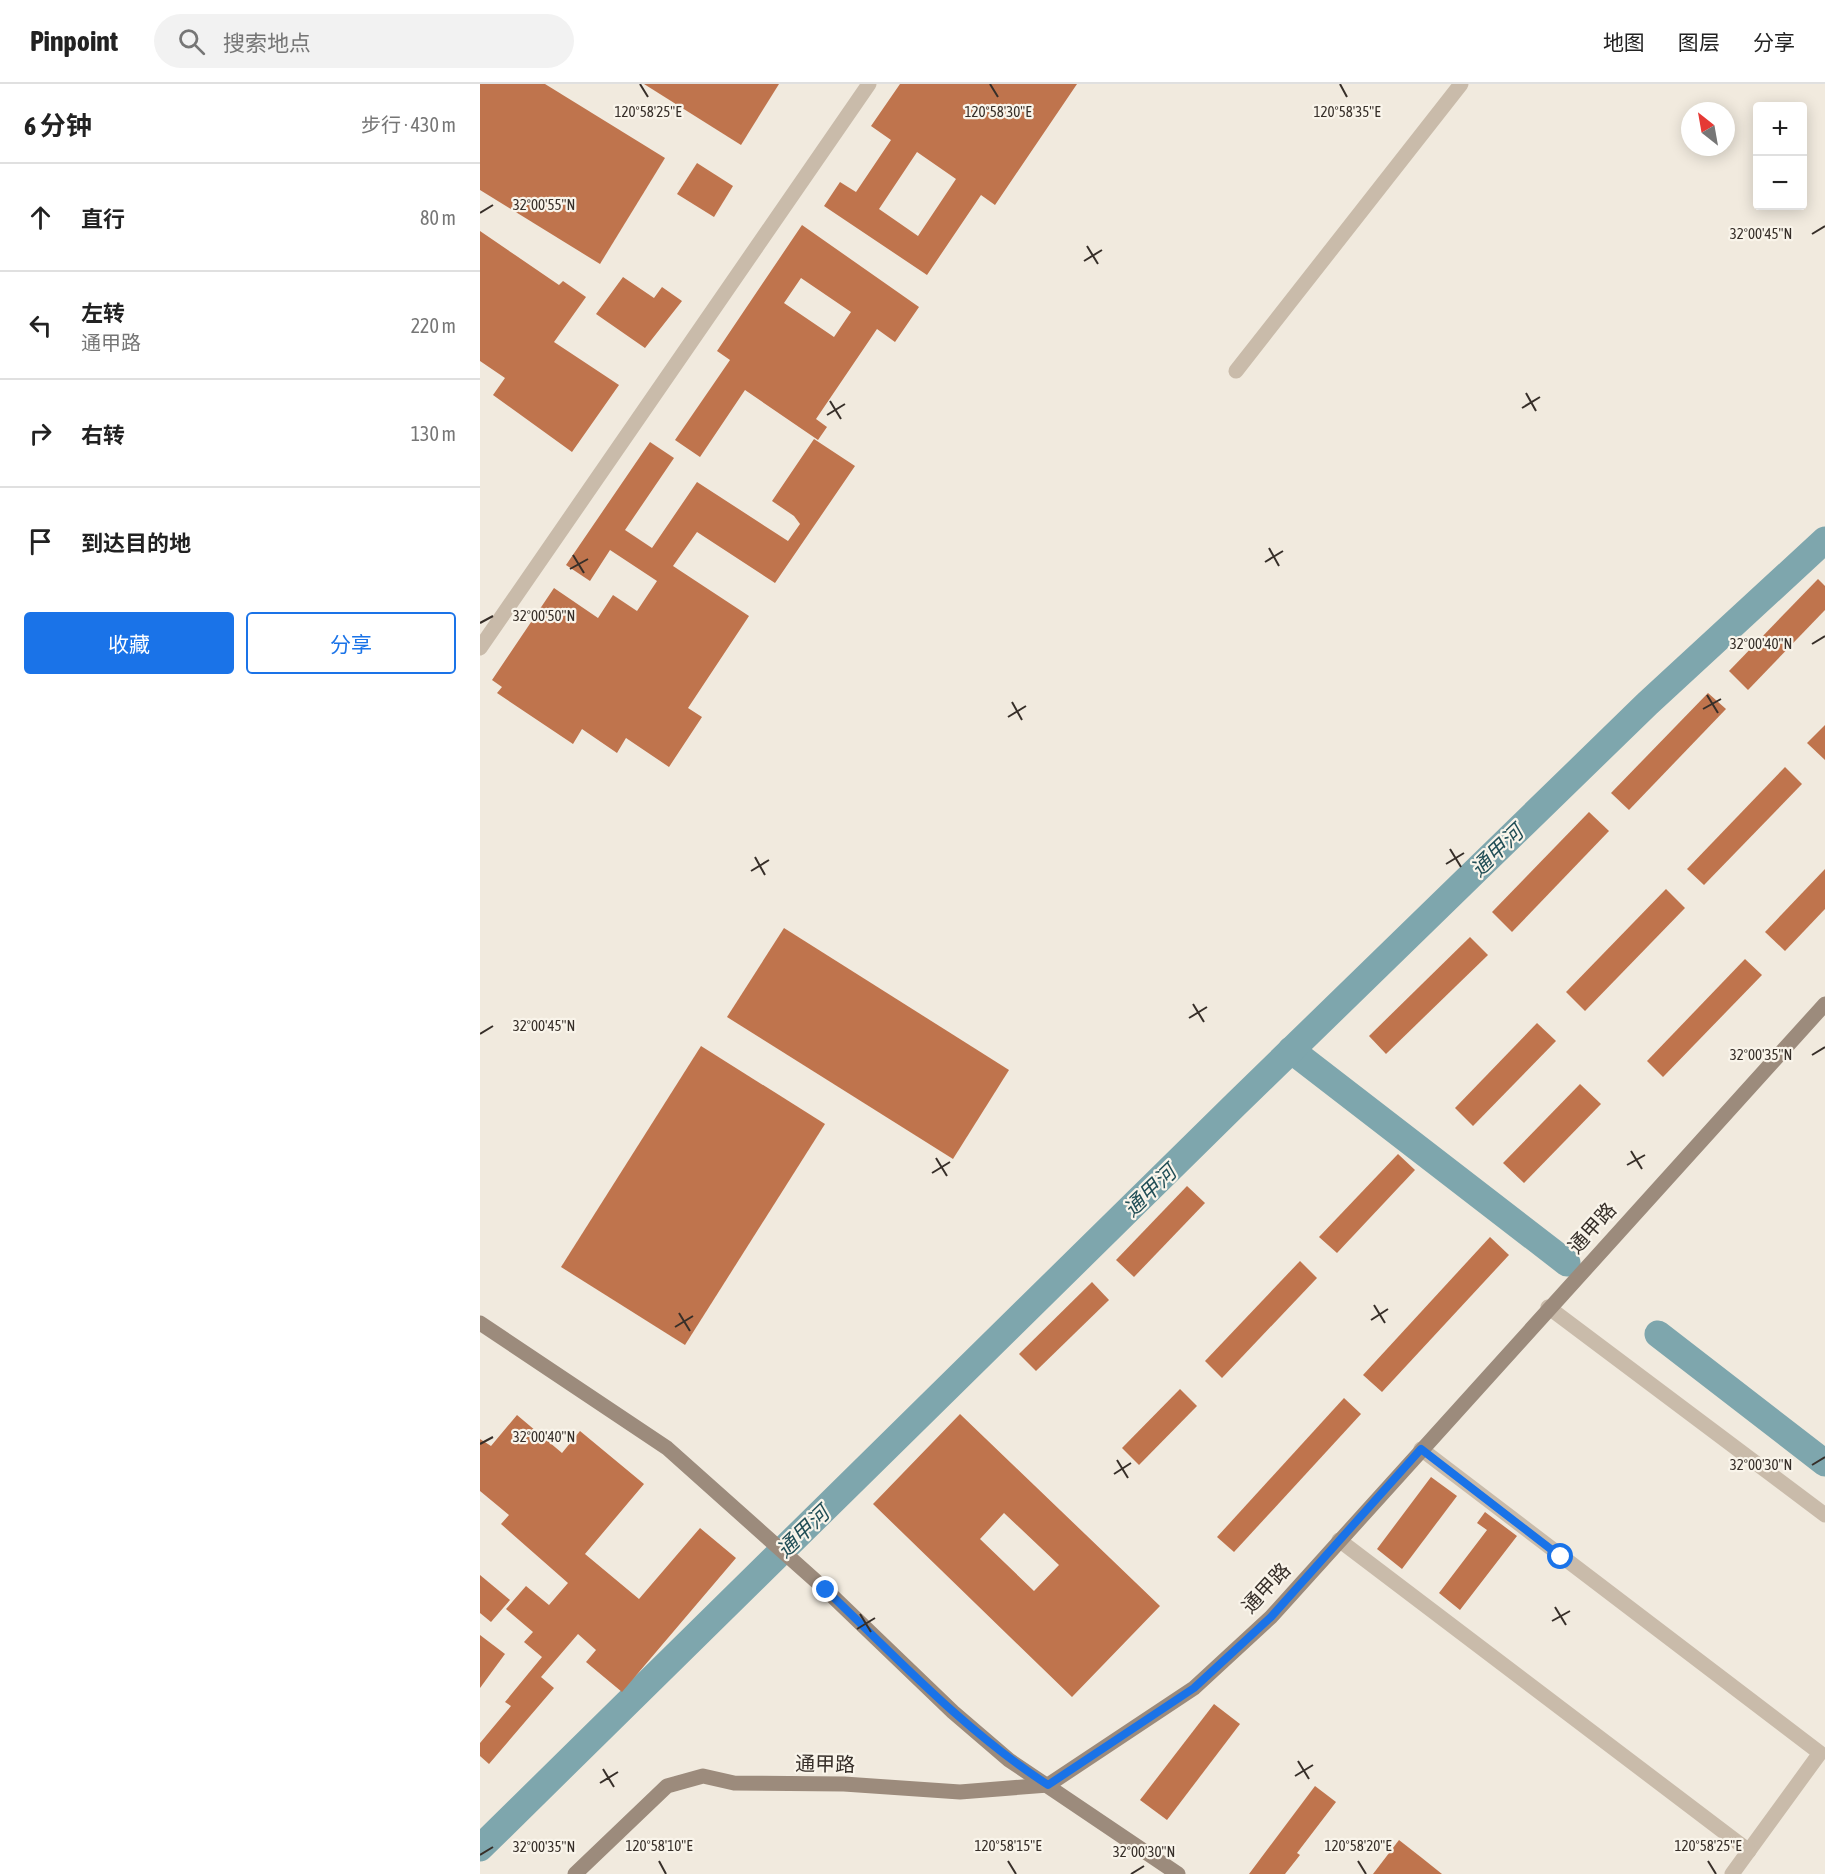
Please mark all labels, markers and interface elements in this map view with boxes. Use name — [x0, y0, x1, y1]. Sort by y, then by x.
search box — [154, 14, 574, 68]
text: Pinpoint — [30, 25, 118, 57]
icon: search — [175, 25, 208, 58]
text: 搜索地点 — [223, 30, 311, 56]
text: 地图 — [1603, 30, 1645, 54]
text: 图层 — [1678, 30, 1720, 54]
text: 分享 — [1753, 30, 1795, 54]
north arrow — [1681, 102, 1735, 156]
map controls — [1753, 102, 1807, 210]
button: + — [1753, 102, 1807, 156]
text: 120°58'25"E — [614, 103, 682, 120]
text: 120°58'30"E — [964, 103, 1032, 120]
text: 120°58'35"E — [1313, 103, 1381, 120]
text: 6 分钟 — [24, 111, 92, 141]
text: 步行 · 430 m — [361, 113, 456, 136]
button: − — [1753, 156, 1807, 210]
text: 32°00'55"N — [513, 196, 575, 213]
icon: ahead — [24, 201, 57, 234]
text: 直行 — [81, 206, 125, 232]
text: 80 m — [420, 206, 456, 229]
text: 32°00'45"N — [1730, 225, 1792, 242]
text: 左转 — [81, 300, 125, 326]
icon: left — [24, 309, 57, 342]
text: 220 m — [411, 314, 456, 337]
text: 通甲路 — [81, 331, 141, 354]
icon: right — [24, 417, 57, 450]
text: 右转 — [81, 422, 125, 448]
text: 130 m — [411, 422, 456, 445]
icon: arrive — [24, 525, 57, 558]
text: 到达目的地 — [81, 530, 191, 556]
text: 32°00'50"N — [513, 607, 575, 624]
button: 收藏 — [24, 612, 234, 674]
button: 分享 — [246, 612, 456, 674]
text: 32°00'40"N — [1730, 635, 1792, 652]
water label: 通甲河 — [1465, 817, 1530, 881]
text: 32°00'45"N — [513, 1017, 575, 1034]
text: 32°00'35"N — [1730, 1046, 1792, 1063]
water label: 通甲河 — [1118, 1157, 1183, 1221]
street label: 通甲路 — [1563, 1198, 1620, 1258]
text: 32°00'40"N — [513, 1428, 575, 1445]
text: 32°00'30"N — [1730, 1456, 1792, 1473]
water label: 通甲河 — [771, 1498, 836, 1562]
route start — [1547, 1543, 1573, 1569]
street label: 通甲路 — [1237, 1558, 1295, 1617]
route end — [812, 1576, 838, 1602]
street label: 通甲路 — [795, 1751, 855, 1776]
text: 120°58'10"E — [625, 1837, 693, 1854]
text: 120°58'15"E — [974, 1837, 1042, 1854]
text: 120°58'20"E — [1324, 1837, 1392, 1854]
text: 120°58'25"E — [1674, 1837, 1742, 1854]
text: 32°00'35"N — [513, 1838, 575, 1855]
text: 32°00'30"N — [1113, 1843, 1175, 1860]

